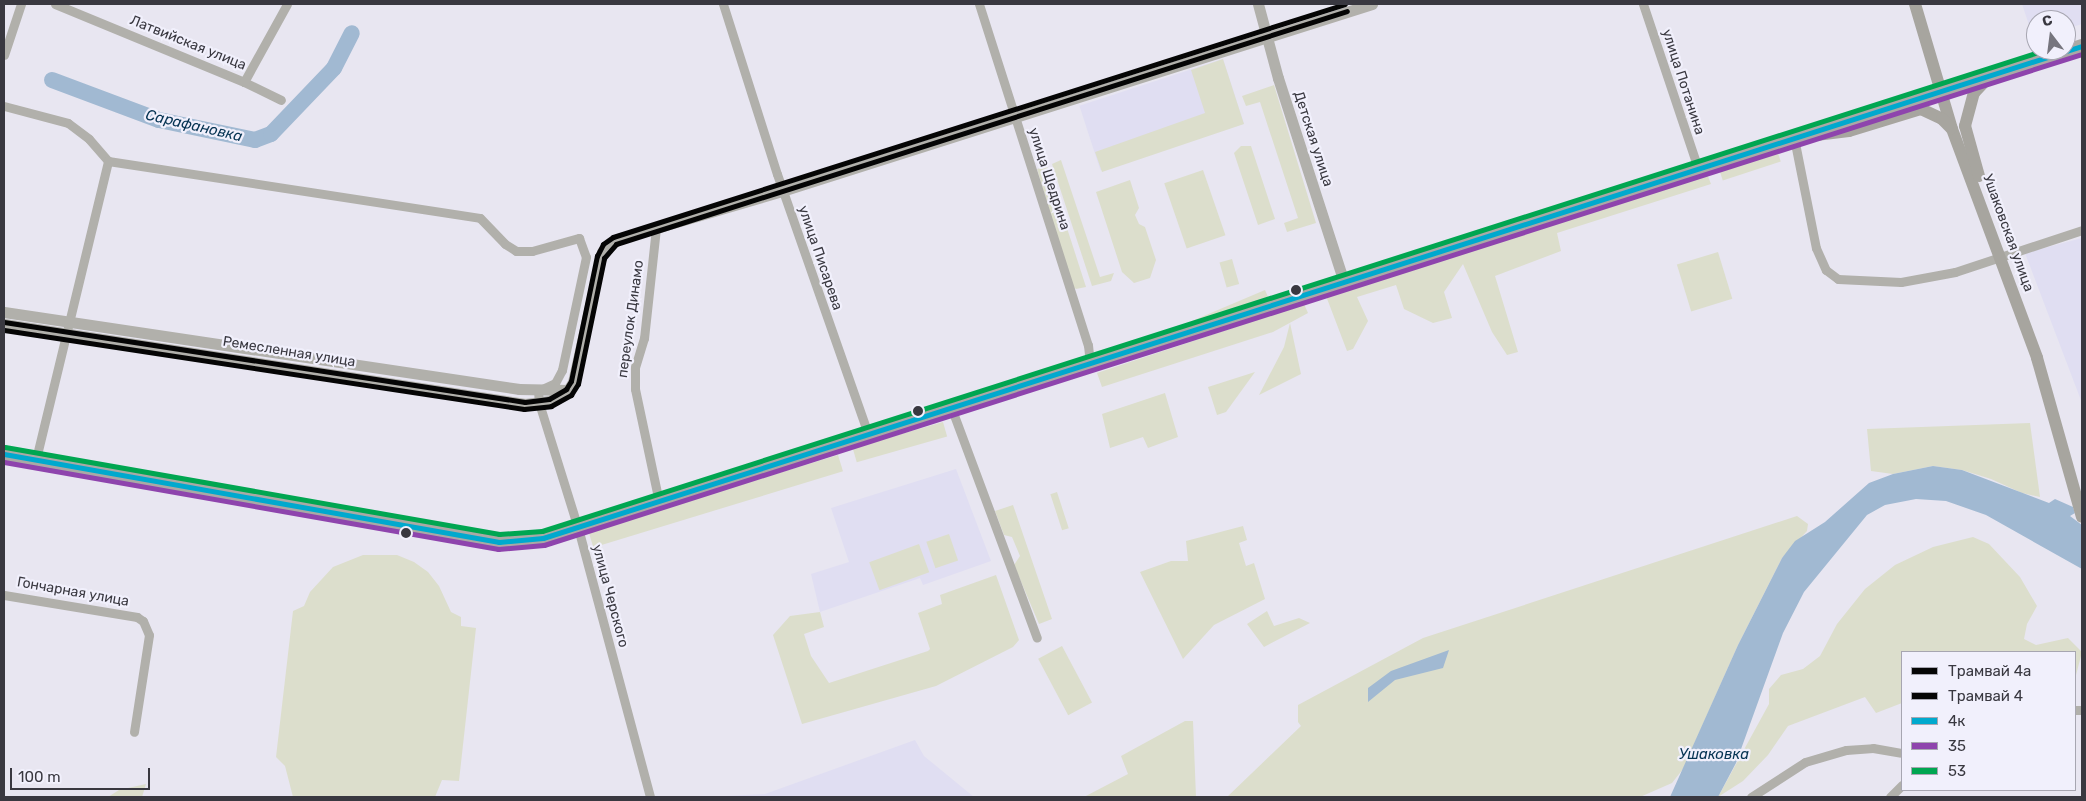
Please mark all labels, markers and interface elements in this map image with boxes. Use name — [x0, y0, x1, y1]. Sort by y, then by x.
north arrow — [2026, 10, 2076, 60]
street label: Латвийская улица — [127, 12, 249, 74]
text: С — [2040, 12, 2054, 30]
street label: улица Потанина — [1658, 27, 1708, 137]
street label: Детская улица — [1290, 89, 1336, 189]
water label: Сарафановка — [144, 106, 244, 146]
street label: улица Щедрина — [1025, 126, 1073, 232]
street label: Ушаковская улица — [1979, 172, 2037, 294]
street label: улица Писарева — [794, 204, 846, 312]
street label: переулок Динамо — [614, 259, 648, 379]
unlabelled marker — [1291, 285, 1301, 295]
street label: Ремесленная улица — [222, 333, 356, 371]
unlabelled marker — [913, 406, 923, 416]
unlabelled marker — [401, 528, 411, 538]
street label: улица Черского — [588, 543, 632, 649]
street label: Гончарная улица — [16, 574, 130, 610]
legend — [1901, 651, 2076, 791]
text: Трамвай 4a — [1948, 662, 2031, 680]
text: Трамвай 4 — [1948, 687, 2023, 705]
text: 4к — [1948, 712, 1965, 730]
text: 35 — [1948, 737, 1966, 755]
water label: Ушаковка — [1679, 746, 1749, 764]
scale bar — [12, 758, 152, 790]
text: 53 — [1948, 762, 1966, 780]
text: 100 m — [18, 768, 60, 786]

